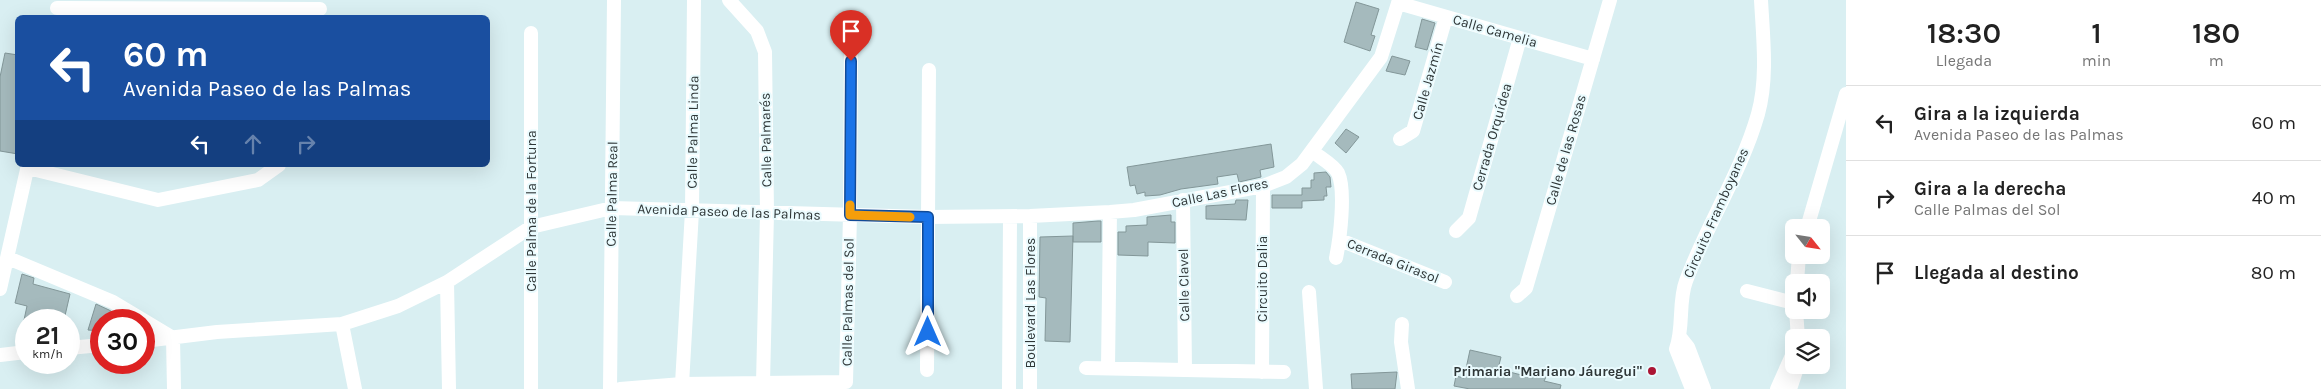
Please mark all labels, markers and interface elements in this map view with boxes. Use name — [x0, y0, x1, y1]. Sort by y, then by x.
pin — [830, 10, 872, 61]
street label: Calle Camelia — [1451, 11, 1539, 51]
text: 18:30 — [1927, 15, 2001, 51]
text: 1 — [2091, 15, 2102, 51]
text: 180 — [2192, 15, 2240, 51]
icon: arrive — [837, 17, 865, 45]
text: 60 m — [123, 34, 208, 75]
icon: left — [40, 35, 105, 100]
street label: Calle Jazmín — [1409, 40, 1447, 122]
text: Llegada — [1936, 51, 1992, 70]
text: min — [2082, 51, 2111, 70]
text: m — [2209, 51, 2224, 70]
street label: Calle Palma Linda — [684, 75, 702, 189]
text: Avenida Paseo de las Palmas — [123, 76, 411, 102]
street label: Cerrada Orquídea — [1469, 81, 1515, 193]
street label: Calle Palmarés — [757, 93, 775, 187]
street label: Calle de las Rosas — [1542, 93, 1590, 207]
text: Gira a la izquierda — [1914, 103, 2080, 125]
icon: left — [1871, 109, 1899, 137]
text: 60 m — [2252, 112, 2296, 134]
text: Avenida Paseo de las Palmas — [1914, 125, 2124, 144]
icon: left — [186, 130, 214, 158]
icon: ahead — [239, 130, 267, 158]
icon: right — [292, 130, 320, 158]
street label: Calle Palma de la Fortuna — [523, 130, 540, 292]
street label: Calle Palma Real — [603, 141, 621, 247]
street label: Circuito Framboyanes — [1680, 145, 1752, 281]
street label: Calle Las Flores — [1170, 174, 1270, 212]
text: Gira a la derecha — [1914, 178, 2066, 200]
icon: right — [1871, 184, 1899, 212]
text: 40 m — [2252, 187, 2296, 209]
street label: Avenida Paseo de las Palmas — [637, 200, 821, 224]
text: Calle Palmas del Sol — [1914, 200, 2061, 219]
north arrow — [1785, 219, 1830, 264]
map controls — [1785, 219, 1830, 374]
street label: Cerrada Girasol — [1344, 235, 1442, 287]
street label: Circuito Dalia — [1254, 236, 1271, 322]
street label: Calle Palmas del Sol — [838, 238, 858, 366]
street label: Boulevard Las Flores — [1022, 238, 1039, 368]
street label: Calle Clavel — [1175, 248, 1193, 322]
icon: arrive — [1871, 259, 1899, 287]
text: Llegada al destino — [1914, 262, 2079, 284]
text: 80 m — [2251, 262, 2296, 284]
button: sound — [1785, 274, 1830, 319]
position arrow — [901, 305, 953, 357]
speed limit sign: 30 — [90, 309, 155, 374]
text: 21 — [35, 321, 60, 350]
button: layers — [1785, 329, 1830, 374]
text: km/h — [32, 347, 63, 361]
place label: Primaria "Mariano Jáuregui" — [1453, 363, 1642, 380]
marker: Primaria "Mariano Jáuregui" — [1646, 365, 1658, 377]

